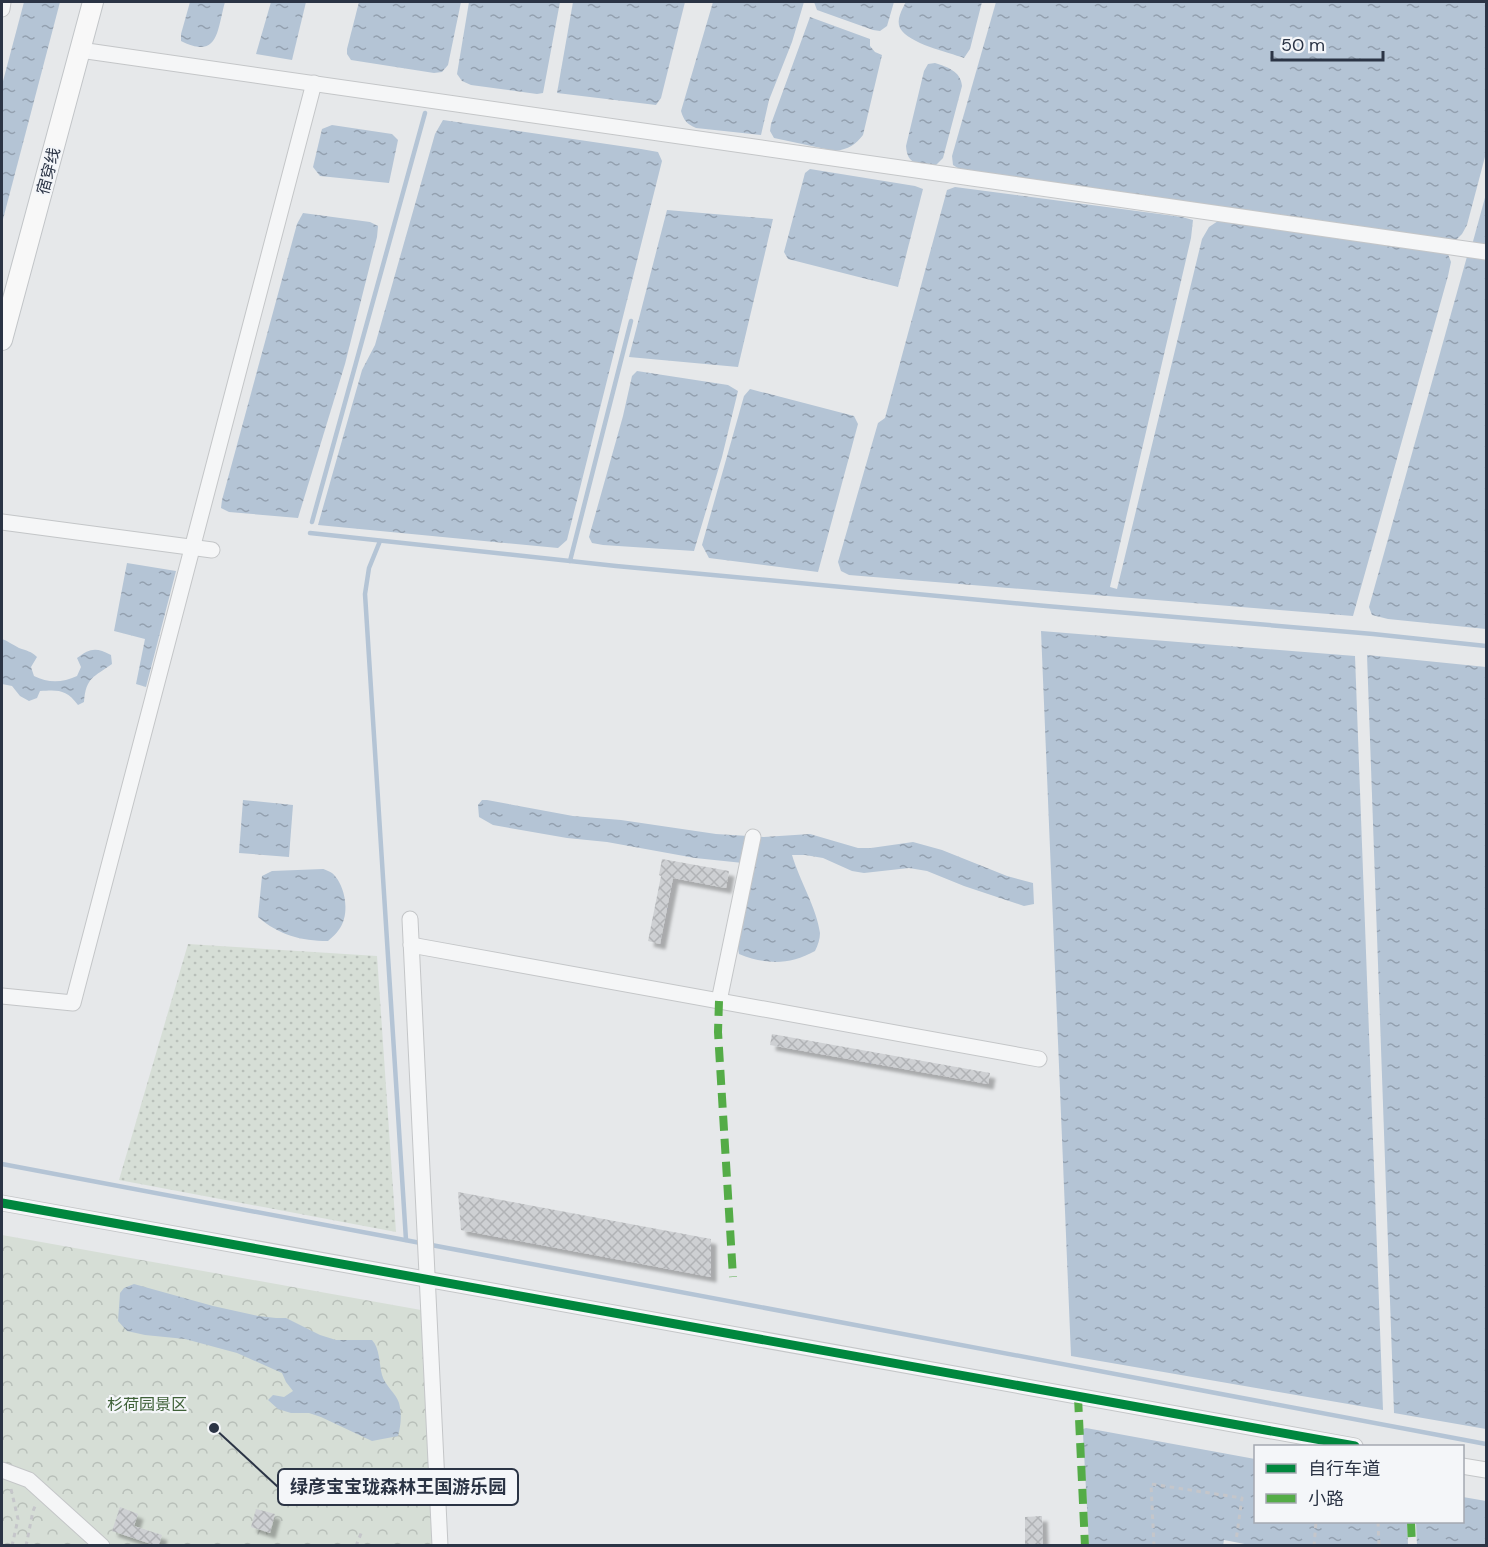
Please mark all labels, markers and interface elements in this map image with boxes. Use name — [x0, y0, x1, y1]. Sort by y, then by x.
scale bar — [1272, 24, 1383, 62]
text: 50 m — [1281, 33, 1325, 57]
street label: 宿穿线 — [32, 145, 65, 197]
park label: 杉荷园景区 — [107, 1394, 187, 1415]
legend — [1254, 1445, 1464, 1523]
text: 自行车道 — [1308, 1457, 1380, 1481]
callout: 绿彦宝宝珑森林王国游乐园 — [278, 1469, 518, 1505]
text: 绿彦宝宝珑森林王国游乐园 — [290, 1475, 506, 1499]
text: 小路 — [1308, 1487, 1344, 1511]

